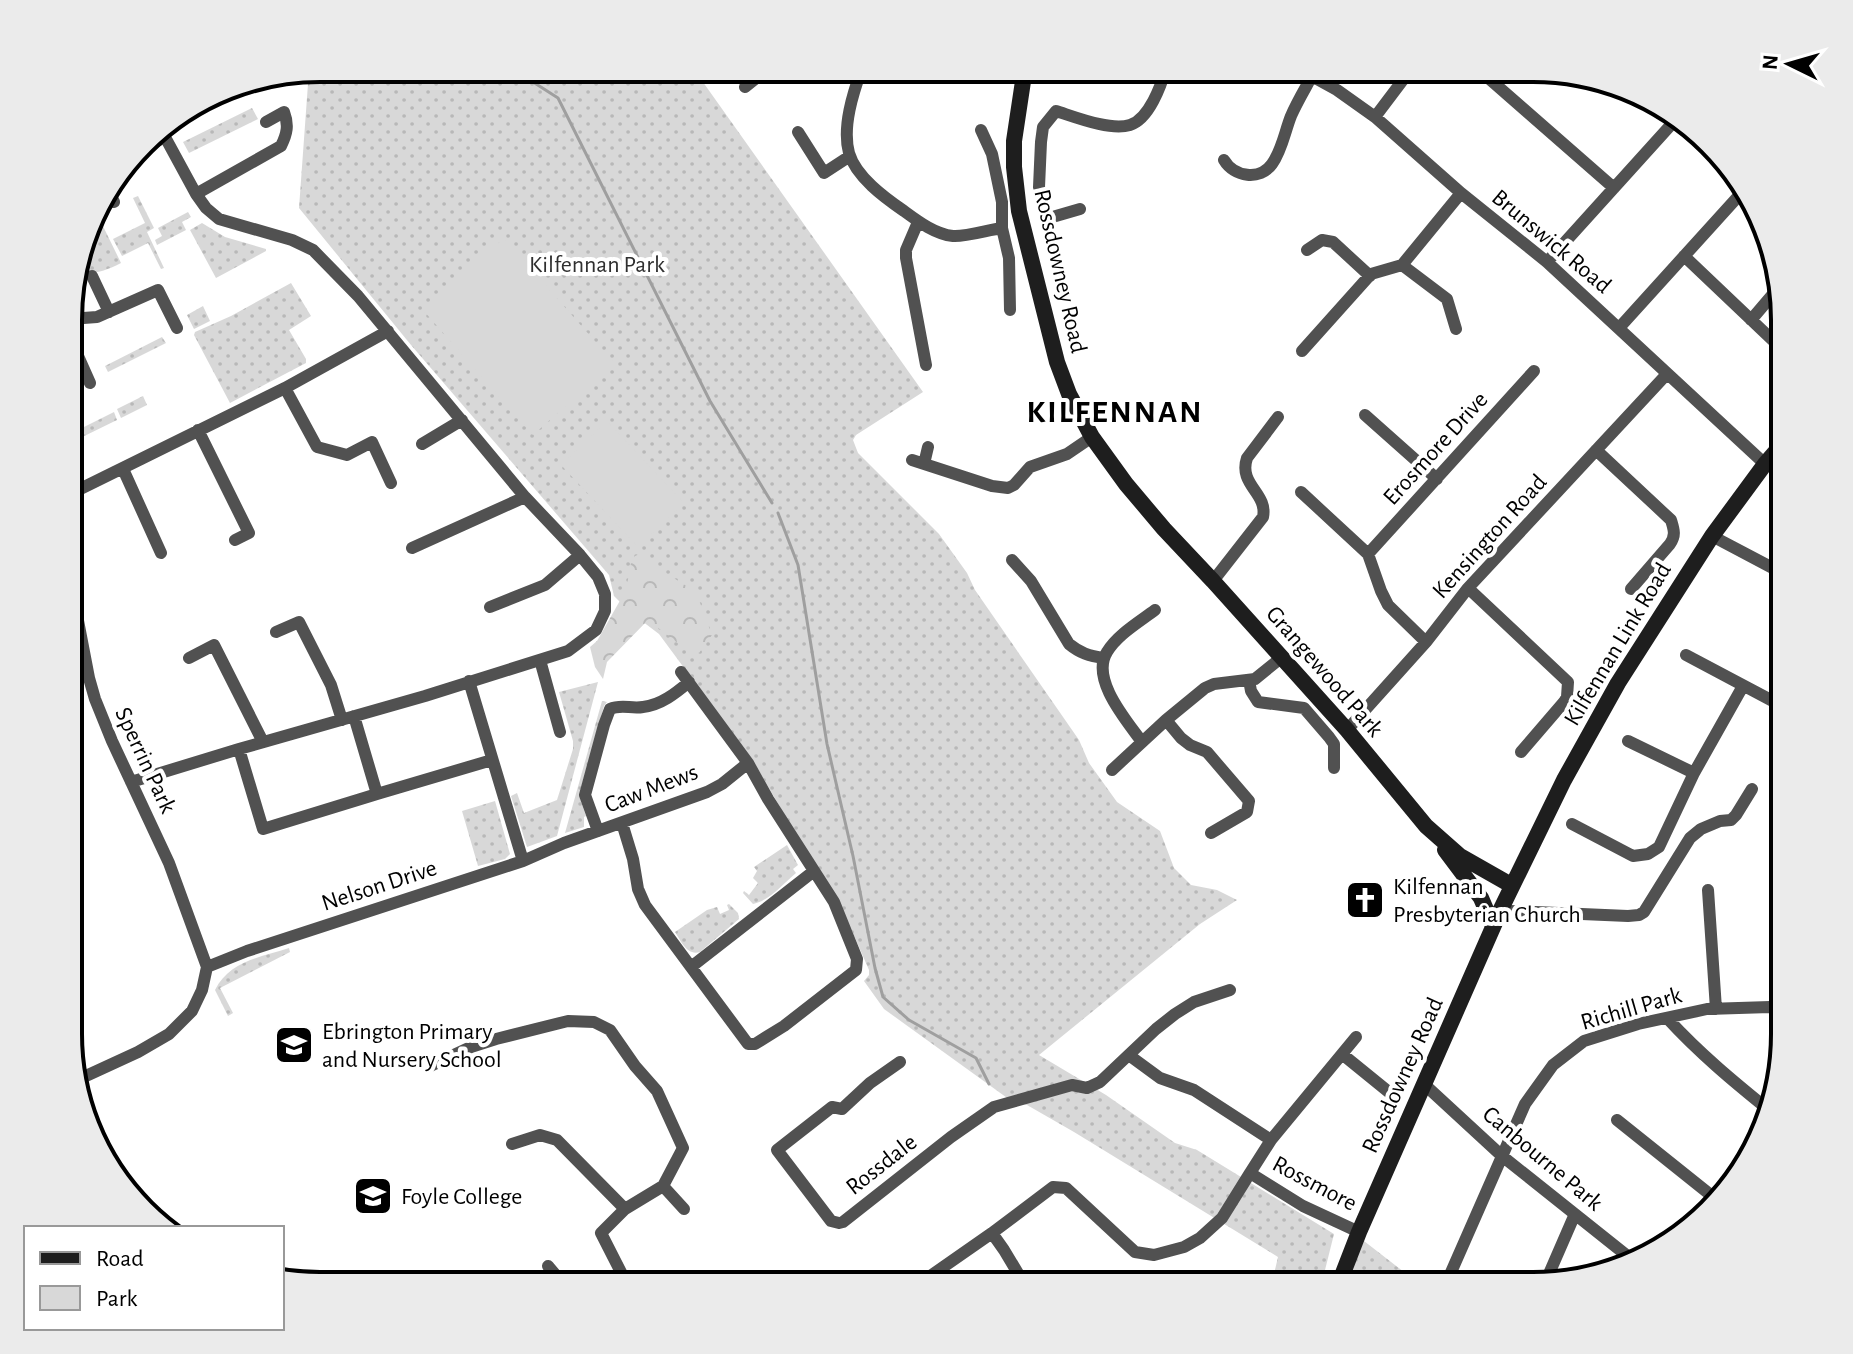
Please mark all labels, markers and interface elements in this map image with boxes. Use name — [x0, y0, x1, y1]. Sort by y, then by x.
north arrow — [1749, 24, 1829, 104]
text: N — [1758, 54, 1782, 71]
street label: Brunswick Road — [1487, 185, 1616, 298]
street label: Rossdowney Road — [1029, 187, 1091, 356]
park label: Kilfennan Park — [529, 253, 665, 277]
street label: Erosmore Drive — [1379, 387, 1493, 510]
district label: KILFENNAN — [1027, 396, 1203, 428]
street label: Kensington Road — [1428, 470, 1551, 603]
street label: Kilfennan Link Road — [1560, 559, 1676, 730]
street label: Grangewood Park — [1261, 602, 1387, 742]
street label: Sperrin Park — [110, 704, 180, 817]
street label: Caw Mews — [601, 760, 701, 818]
street label: Nelson Drive — [319, 856, 440, 916]
place label: Kilfennan Presbyterian Church — [1393, 875, 1581, 927]
church icon: Kilfennan Presbyterian Church — [1344, 879, 1386, 921]
street label: Richill Park — [1578, 983, 1685, 1035]
street label: Rossdowney Road — [1358, 994, 1448, 1157]
place label: Ebrington Primary and Nursery School — [322, 1020, 502, 1072]
school or university icon: Ebrington Primary and Nursery School — [273, 1024, 315, 1066]
street label: Canbourne Park — [1478, 1102, 1607, 1216]
street label: Rossdale — [842, 1130, 922, 1200]
street label: Rossmore — [1268, 1152, 1361, 1216]
school or university icon: Foyle College — [352, 1175, 394, 1217]
place label: Foyle College — [401, 1185, 522, 1209]
legend — [24, 1226, 284, 1330]
text: Road — [96, 1247, 144, 1271]
text: Park — [96, 1287, 137, 1311]

